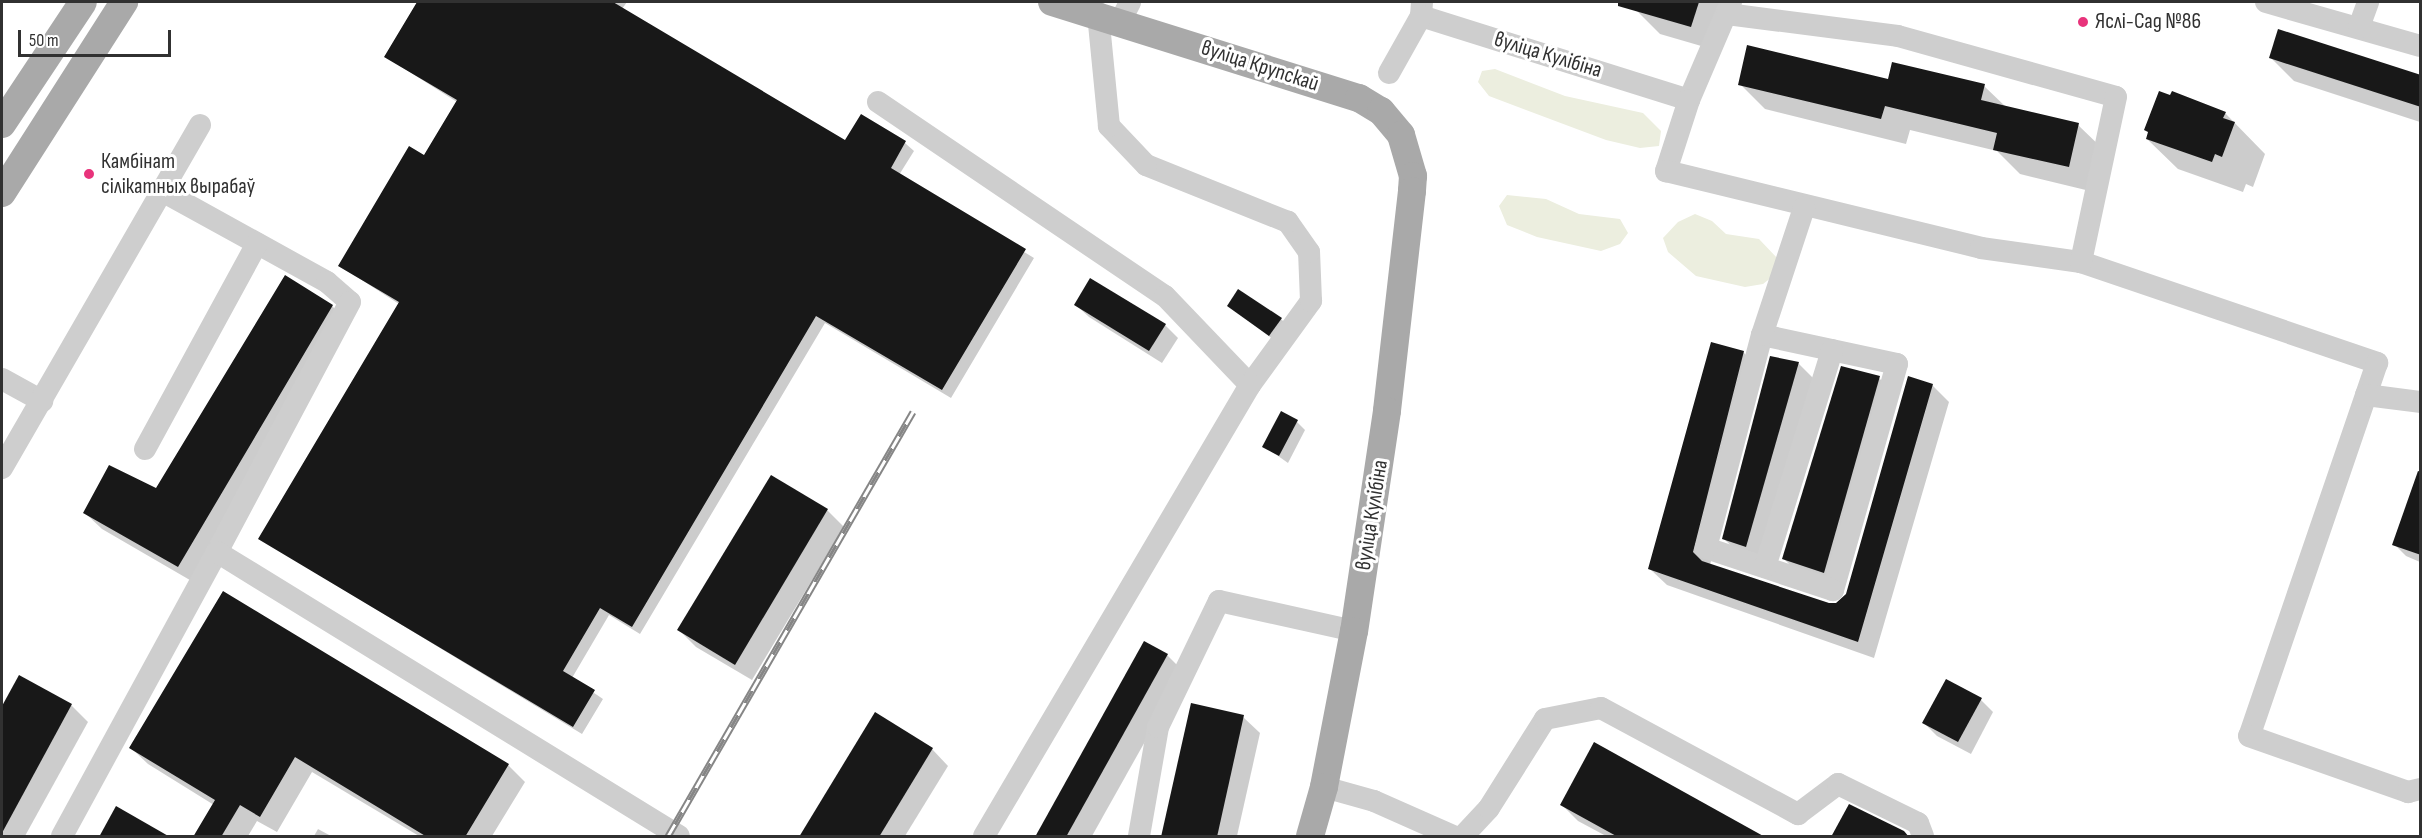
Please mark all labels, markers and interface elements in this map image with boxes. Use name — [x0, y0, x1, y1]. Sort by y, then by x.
place label: Яслі-Сад №86 — [2095, 9, 2201, 35]
marker: Яслі-Сад №86 — [2076, 15, 2090, 29]
scale bar — [21, 18, 174, 56]
street label: вуліца Кулібіна — [1491, 26, 1605, 84]
text: 50 m — [29, 30, 59, 51]
street label: вуліца Крупскай — [1198, 35, 1322, 97]
place label: Камбінат сілікатных вырабаў — [101, 148, 255, 200]
marker: Камбінат сілікатных вырабаў — [82, 167, 96, 181]
street label: вуліца Кулібіна — [1350, 458, 1394, 572]

